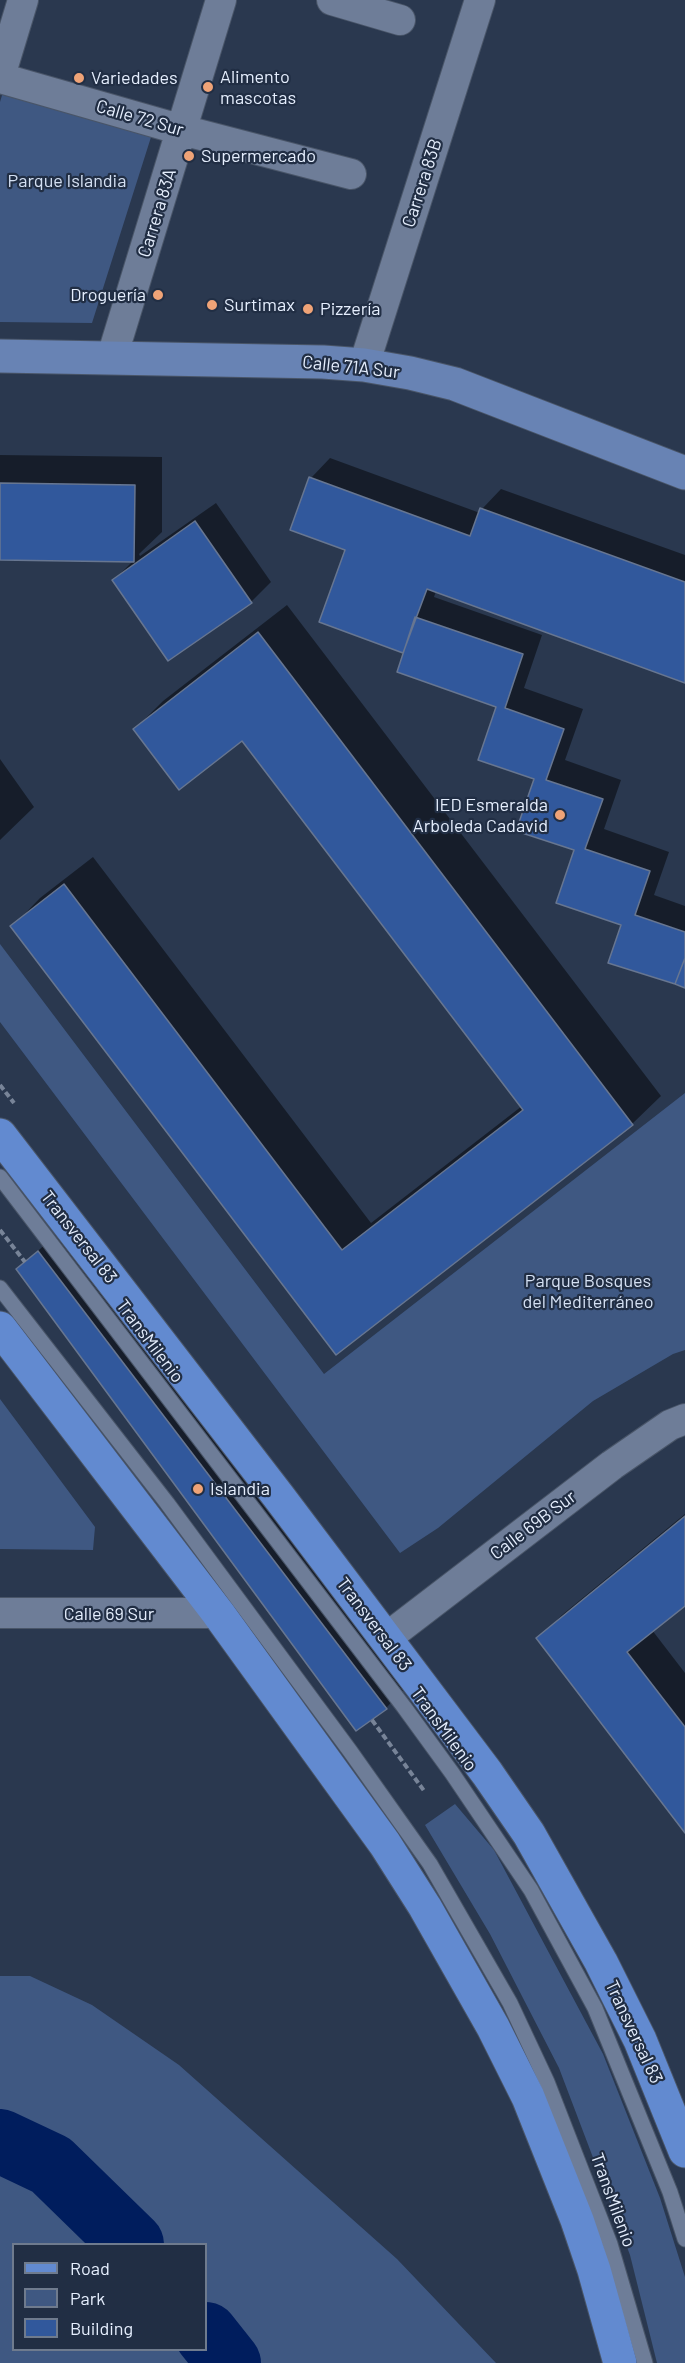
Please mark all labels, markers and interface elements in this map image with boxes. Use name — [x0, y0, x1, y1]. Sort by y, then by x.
place label: Alimento mascotas — [220, 66, 296, 109]
place label: Variedades — [91, 67, 178, 89]
marker: Variedades — [72, 71, 86, 85]
marker: Alimento mascotas — [201, 80, 215, 94]
street label: Calle 72 Sur — [94, 95, 186, 141]
street label: Carrera 83B — [398, 136, 446, 230]
place label: Supermercado — [201, 145, 316, 167]
marker: Supermercado — [182, 149, 196, 163]
street label: Carrera 83A — [133, 166, 181, 260]
park label: Parque Islandia — [8, 170, 126, 192]
place label: Droguería — [70, 284, 146, 306]
marker: Droguería — [151, 288, 165, 302]
place label: Surtimax — [224, 294, 295, 316]
marker: Surtimax — [205, 298, 219, 312]
place label: Pizzería — [320, 298, 380, 320]
marker: Pizzería — [301, 302, 315, 316]
street label: Calle 71A Sur — [301, 351, 401, 383]
place label: IED Esmeralda Arboleda Cadavid — [413, 794, 548, 836]
marker: IED Esmeralda Arboleda Cadavid — [553, 808, 567, 822]
street label: Transversal 83 — [36, 1186, 122, 1288]
park label: Parque Bosques del Mediterráneo — [522, 1270, 654, 1312]
street label: TransMilenio — [112, 1295, 188, 1387]
place label: Islandia — [210, 1478, 270, 1500]
marker: Islandia — [191, 1482, 205, 1496]
street label: Calle 69B Sur — [486, 1486, 580, 1564]
street label: Transversal 83 — [332, 1573, 416, 1675]
street label: Calle 69 Sur — [64, 1603, 154, 1625]
street label: TransMilenio — [406, 1683, 482, 1775]
street label: Transversal 83 — [601, 1977, 667, 2087]
street label: TransMilenio — [586, 2150, 640, 2250]
legend — [12, 2243, 207, 2351]
text: Road — [70, 2257, 110, 2279]
text: Park — [70, 2287, 105, 2309]
text: Building — [70, 2317, 133, 2339]

